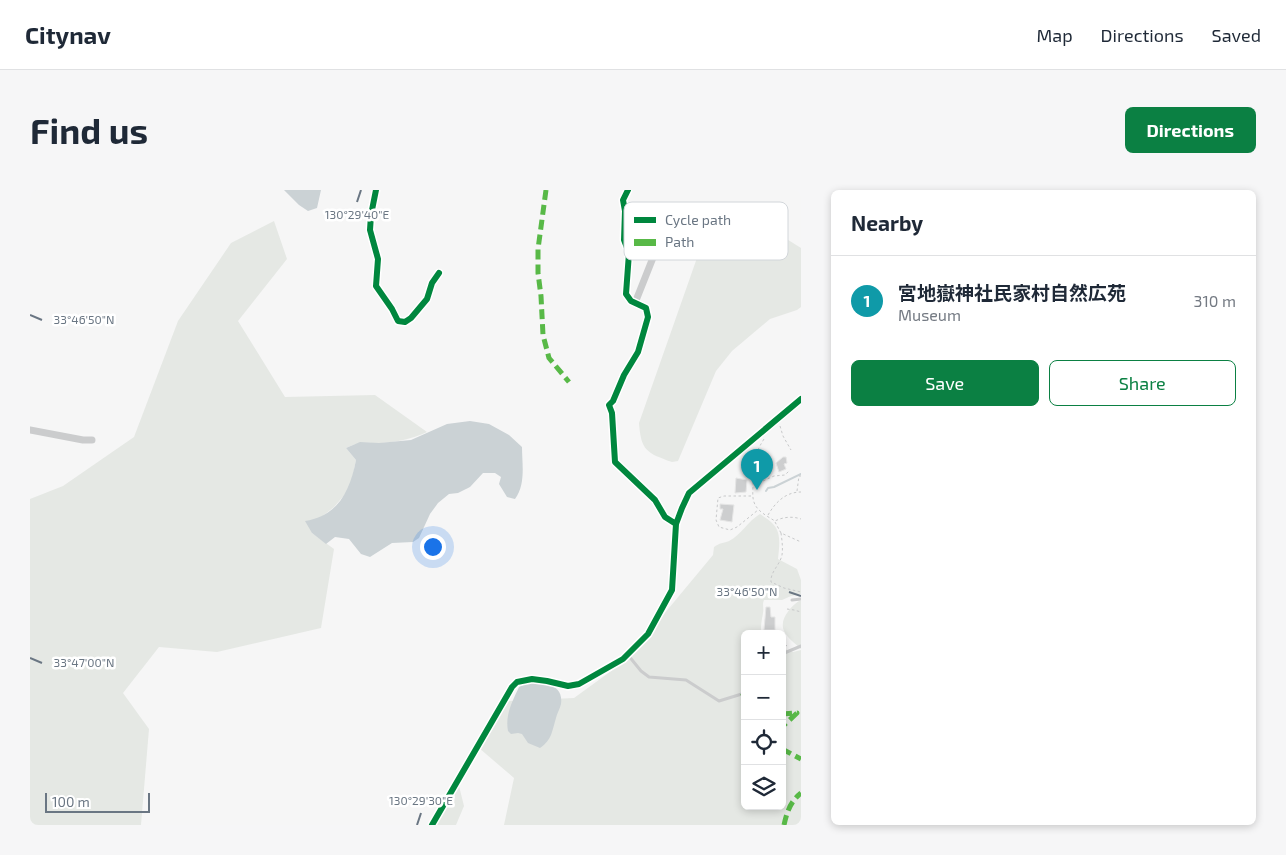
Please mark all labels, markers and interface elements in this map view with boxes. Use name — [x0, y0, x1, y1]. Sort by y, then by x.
text: Citynav — [25, 20, 111, 49]
text: Map — [1036, 24, 1073, 46]
text: Directions — [1101, 24, 1184, 46]
text: Saved — [1212, 24, 1261, 46]
button: Directions — [1125, 107, 1256, 153]
text: Find us — [30, 109, 148, 151]
legend — [624, 202, 788, 260]
text: 130°29'40"E — [325, 207, 390, 221]
text: Nearby — [851, 210, 923, 235]
text: Cycle path — [665, 211, 731, 228]
text: Path — [665, 233, 694, 250]
text: 宮地嶽神社民家村自然広苑 — [898, 281, 1126, 304]
text: 1 — [864, 291, 870, 310]
text: 310 m — [1194, 291, 1236, 310]
text: Museum — [898, 305, 961, 324]
text: 33°46'50"N — [54, 312, 114, 326]
button: Save — [851, 360, 1039, 406]
button: Share — [1049, 360, 1236, 406]
pin: 1 — [741, 449, 773, 490]
your location — [420, 534, 446, 560]
text: 33°46'50"N — [717, 584, 777, 598]
map controls — [741, 630, 786, 810]
button: + — [741, 630, 786, 675]
text: 33°47'00"N — [54, 655, 114, 669]
button: − — [741, 675, 786, 720]
button: locate — [741, 720, 786, 765]
button: layers — [741, 765, 786, 810]
scale bar — [45, 790, 150, 813]
text: 100 m — [52, 793, 90, 810]
text: 130°29'30"E — [389, 793, 453, 807]

